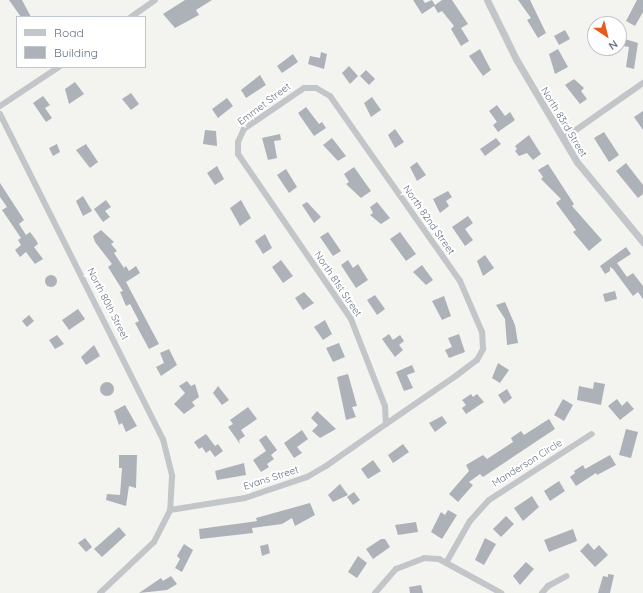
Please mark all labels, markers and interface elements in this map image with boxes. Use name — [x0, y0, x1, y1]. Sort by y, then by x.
legend — [16, 16, 146, 68]
north arrow — [587, 16, 627, 56]
text: Road — [54, 25, 84, 40]
text: N — [606, 37, 621, 53]
text: Building — [54, 45, 98, 60]
street label: Emmet Street — [235, 80, 293, 128]
street label: North 83rd Street — [538, 85, 590, 159]
street label: North 82nd Street — [401, 183, 457, 257]
street label: North 81st Street — [312, 249, 364, 319]
street label: North 80th Street — [85, 266, 131, 342]
street label: Manderson Circle — [490, 437, 564, 489]
street label: Evans Street — [242, 463, 300, 493]

